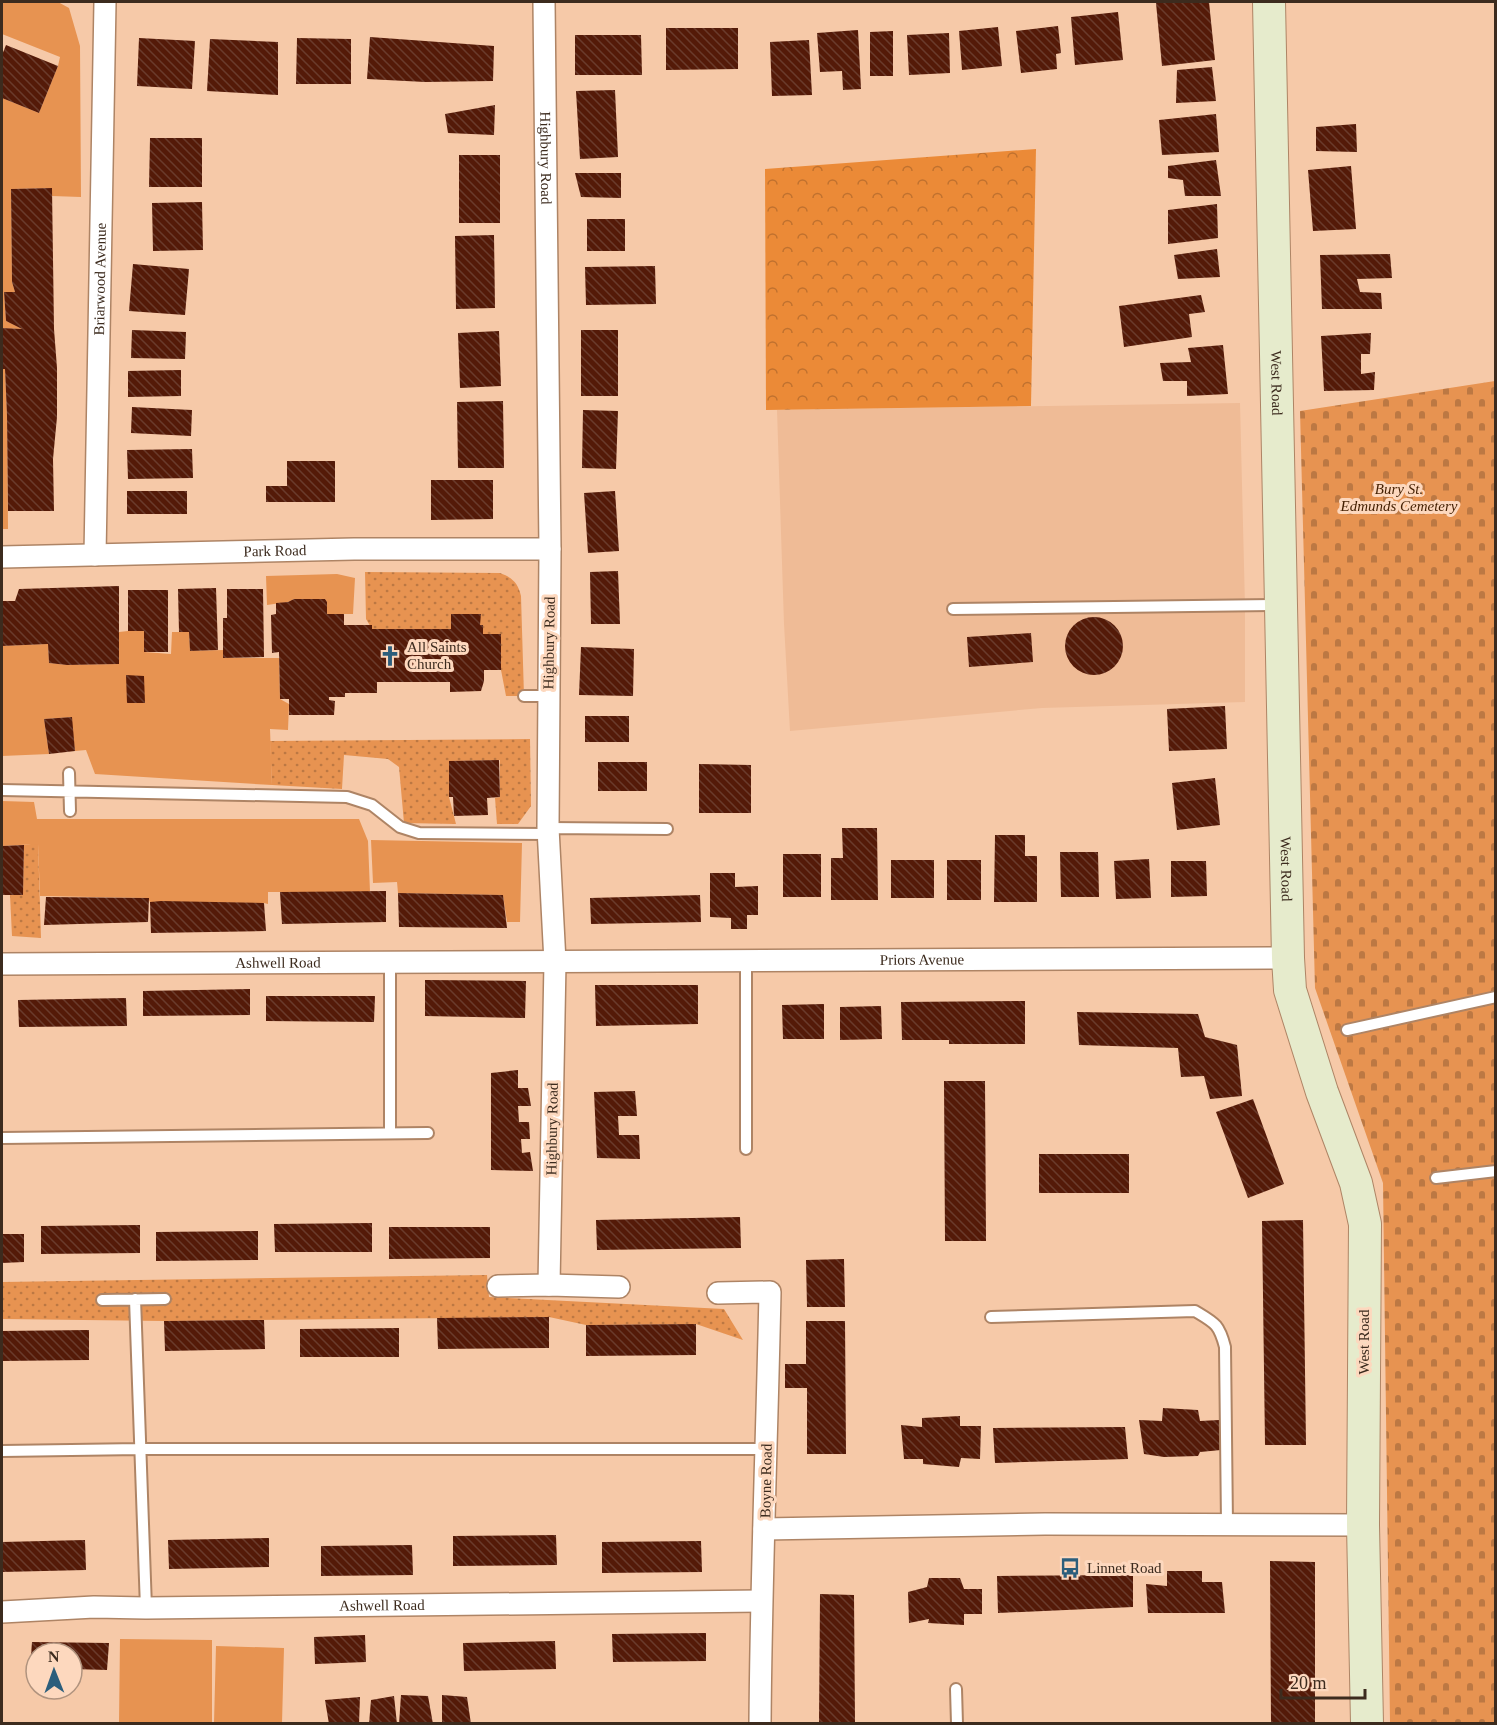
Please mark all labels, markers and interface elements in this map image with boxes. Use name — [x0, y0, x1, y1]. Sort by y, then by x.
street label: Highbury Road — [537, 111, 554, 205]
street label: Briarwood Avenue — [91, 222, 109, 336]
street label: West Road — [1268, 350, 1285, 416]
park label: Bury St. Edmunds Cemetery — [1339, 481, 1458, 514]
street label: Park Road — [243, 542, 307, 560]
street label: Highbury Road — [540, 596, 558, 690]
place label: All Saints Church — [407, 639, 467, 672]
church icon: All Saints Church — [378, 644, 402, 668]
street label: West Road — [1278, 836, 1295, 902]
street label: Priors Avenue — [880, 952, 965, 968]
street label: Ashwell Road — [235, 955, 321, 971]
street label: Highbury Road — [543, 1082, 561, 1176]
street label: West Road — [1356, 1309, 1372, 1375]
street label: Boyne Road — [757, 1443, 775, 1518]
bus stop icon: Linnet Road — [1058, 1556, 1082, 1580]
place label: Linnet Road — [1087, 1560, 1162, 1576]
street label: Ashwell Road — [339, 1597, 425, 1614]
north arrow — [24, 1641, 84, 1701]
text: N — [48, 1648, 60, 1665]
scale bar — [1281, 1662, 1365, 1700]
text: 20 m — [1290, 1673, 1327, 1693]

